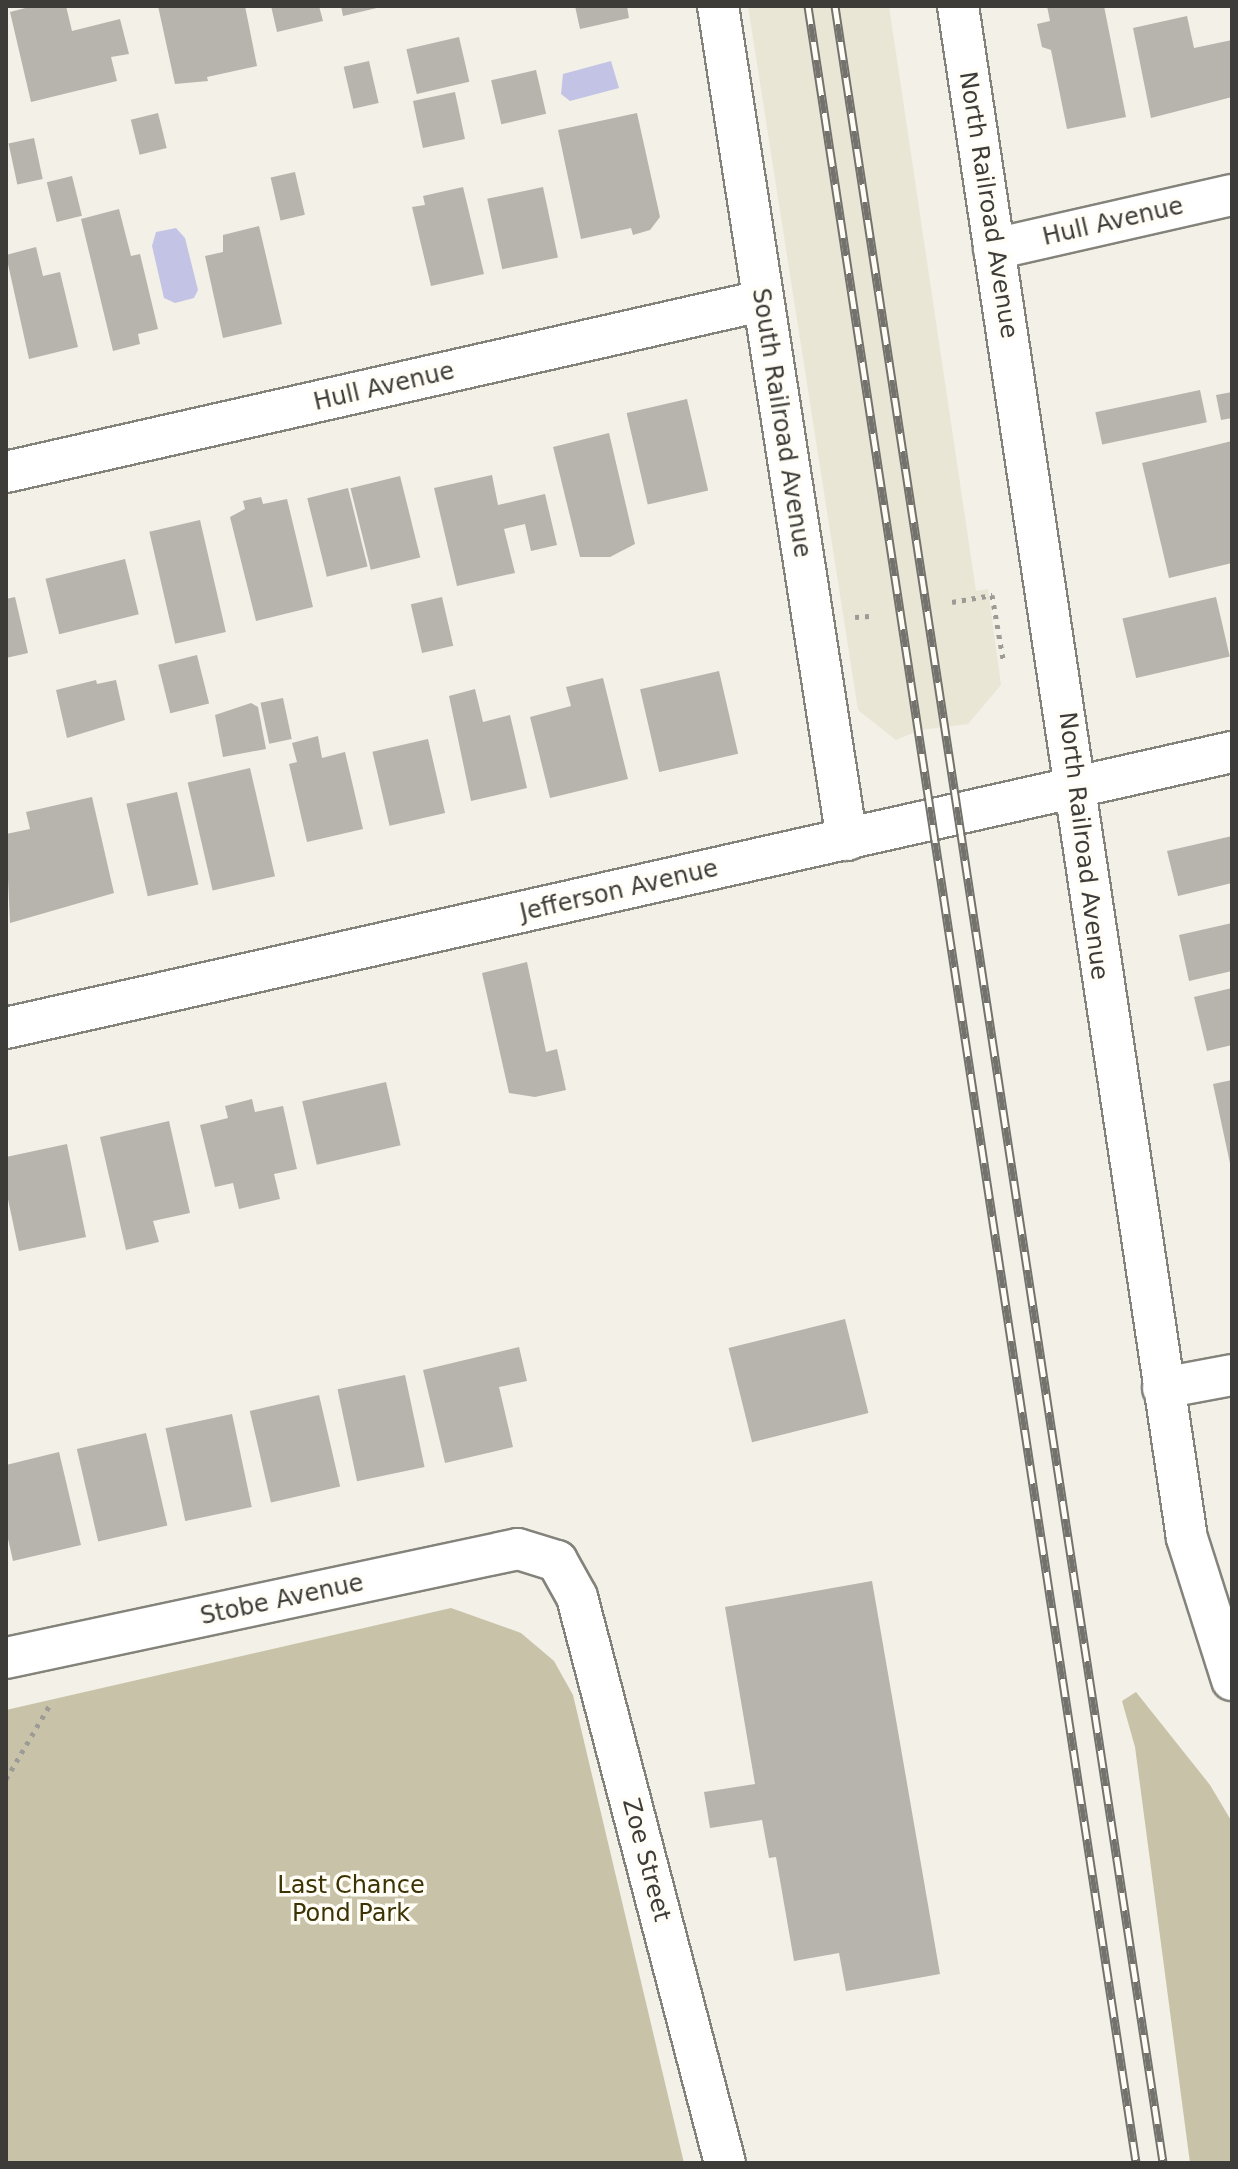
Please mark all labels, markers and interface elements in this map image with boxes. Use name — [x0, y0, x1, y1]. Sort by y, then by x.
street label: North Railroad Avenue — [953, 70, 1023, 340]
street label: Hull Avenue — [1040, 192, 1186, 252]
street label: South Railroad Avenue — [745, 286, 817, 560]
street label: Hull Avenue — [311, 357, 457, 417]
street label: North Railroad Avenue — [1052, 710, 1114, 982]
street label: Jefferson Avenue — [517, 854, 721, 928]
street label: Stobe Avenue — [198, 1569, 366, 1631]
street label: Zoe Street — [616, 1795, 676, 1925]
park label: Last Chance Pond Park — [277, 1872, 425, 1928]

